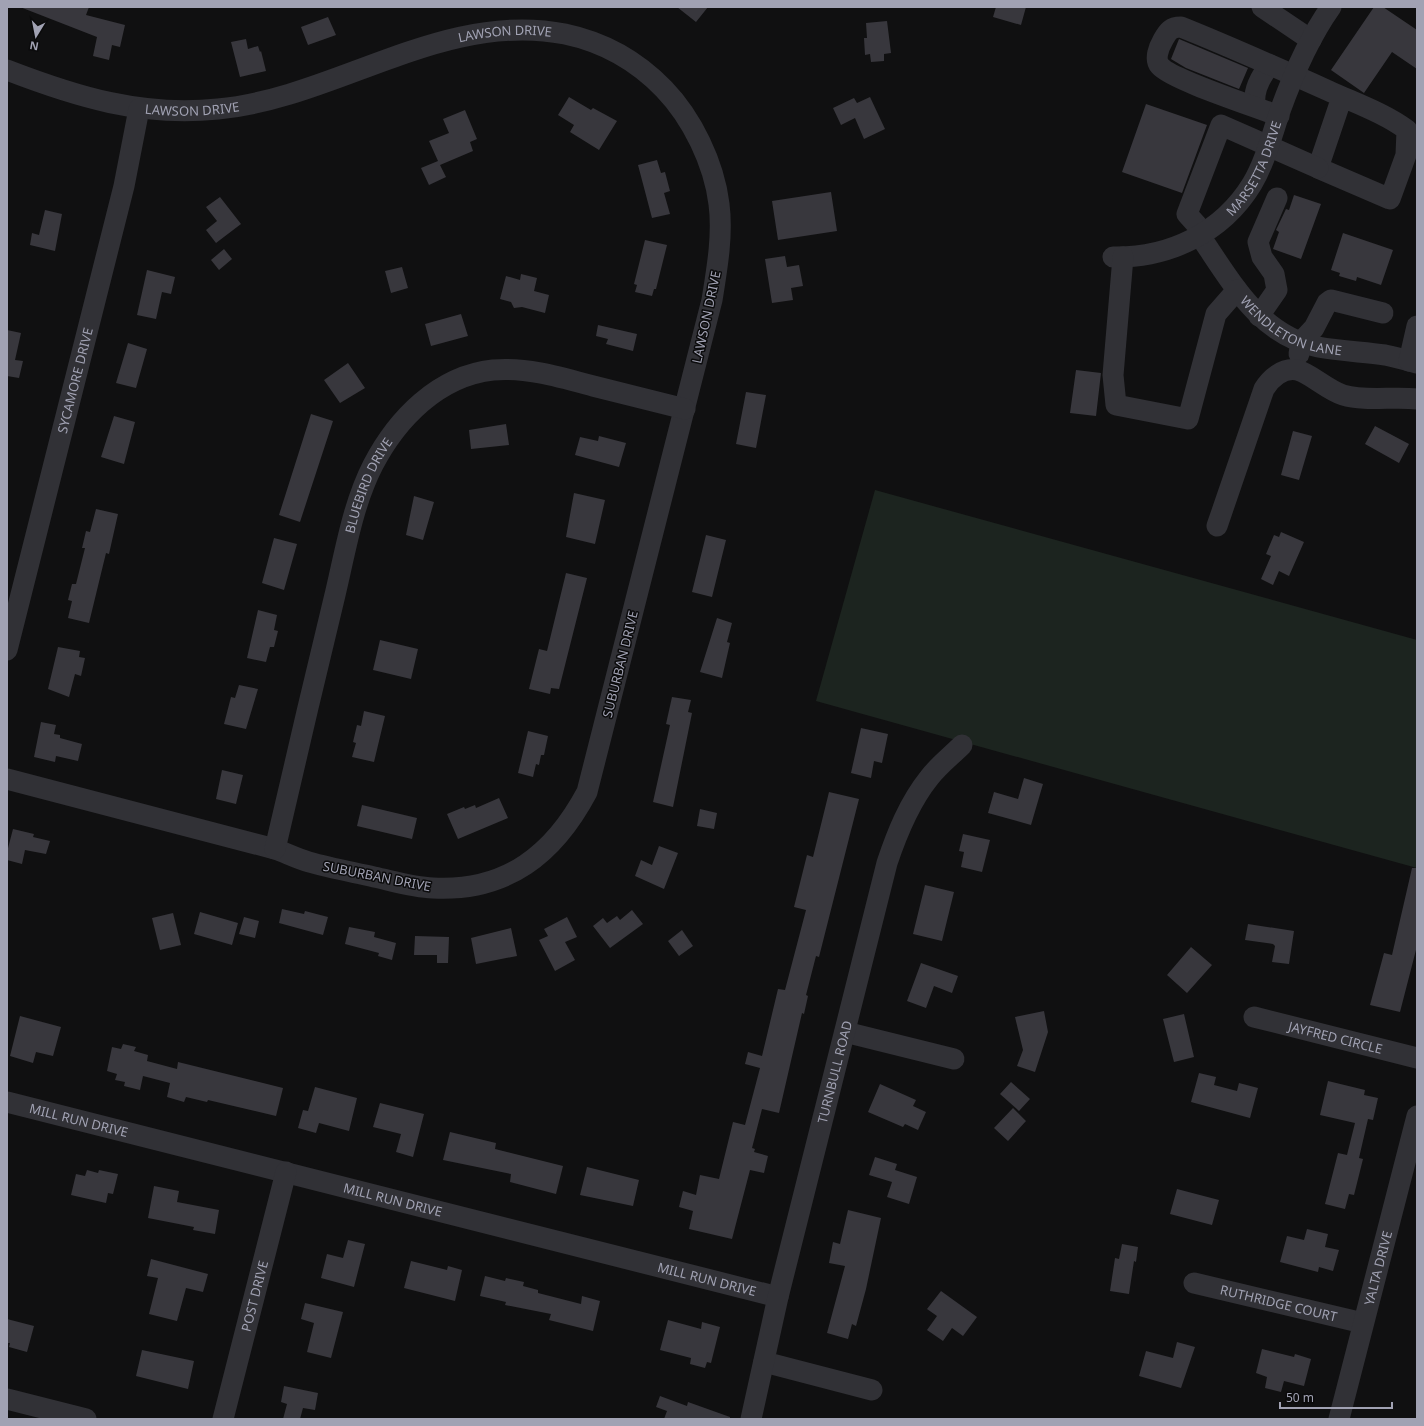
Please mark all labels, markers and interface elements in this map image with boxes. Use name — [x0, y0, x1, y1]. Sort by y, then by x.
north arrow — [16, 16, 56, 56]
street label: LAWSON DRIVE — [456, 21, 553, 46]
text: N — [28, 38, 40, 55]
street label: LAWSON DRIVE — [144, 97, 241, 120]
street label: MARSETTA DRIVE — [1222, 119, 1285, 220]
street label: LAWSON DRIVE — [687, 269, 725, 365]
street label: WENDLETON LANE — [1236, 292, 1343, 359]
street label: SYCAMORE DRIVE — [53, 326, 97, 435]
street label: BLUEBIRD DRIVE — [340, 434, 396, 535]
street label: SUBURBAN DRIVE — [598, 609, 642, 719]
street label: SUBURBAN DRIVE — [321, 857, 433, 895]
street label: JAYFRED CIRCLE — [1285, 1017, 1384, 1058]
street label: TURNBULL ROAD — [813, 1019, 856, 1125]
street label: MILL RUN DRIVE — [27, 1099, 130, 1141]
street label: MILL RUN DRIVE — [342, 1178, 444, 1221]
street label: YALTA DRIVE — [1360, 1229, 1396, 1307]
street label: POST DRIVE — [237, 1258, 272, 1333]
street label: MILL RUN DRIVE — [656, 1258, 758, 1300]
street label: RUTHRIDGE COURT — [1218, 1281, 1340, 1326]
scale bar — [1280, 1384, 1392, 1410]
text: 50 m — [1286, 1389, 1314, 1406]

